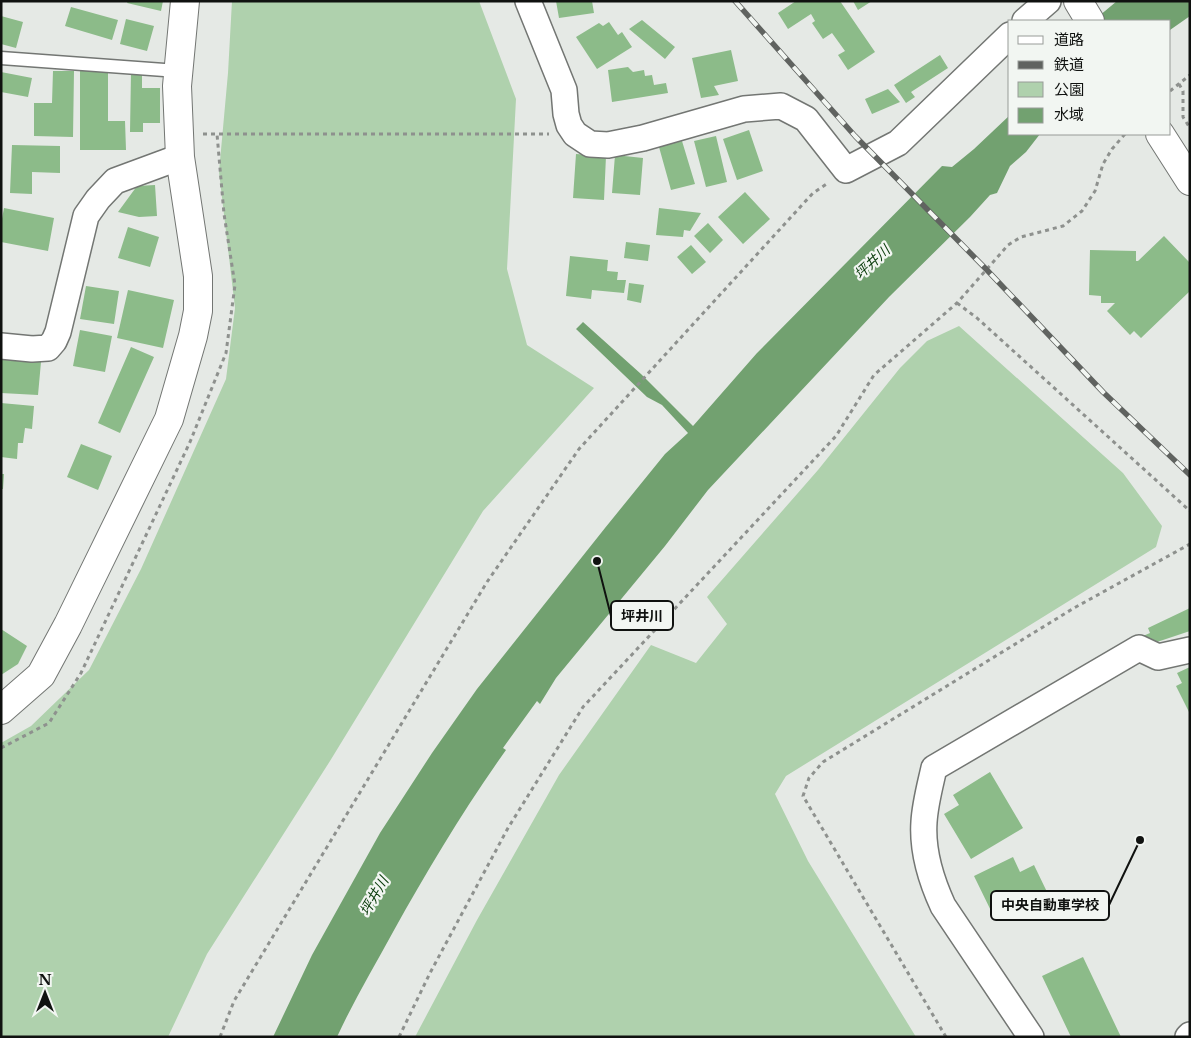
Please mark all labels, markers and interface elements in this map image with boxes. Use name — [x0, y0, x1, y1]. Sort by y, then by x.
legend — [1008, 20, 1171, 135]
text: 道路 — [1054, 30, 1084, 49]
text: 鉄道 — [1054, 55, 1084, 74]
text: 公園 — [1054, 80, 1084, 99]
text: 水域 — [1054, 105, 1084, 124]
water label: 坪井川 — [851, 240, 895, 283]
callout: 坪井川 — [611, 601, 673, 630]
text: 坪井川 — [621, 607, 663, 625]
water label: 坪井川 — [356, 872, 393, 919]
callout: 中央自動車学校 — [991, 891, 1109, 920]
text: 中央自動車学校 — [1001, 896, 1099, 914]
north arrow — [20, 968, 70, 1018]
text: N — [38, 971, 52, 989]

